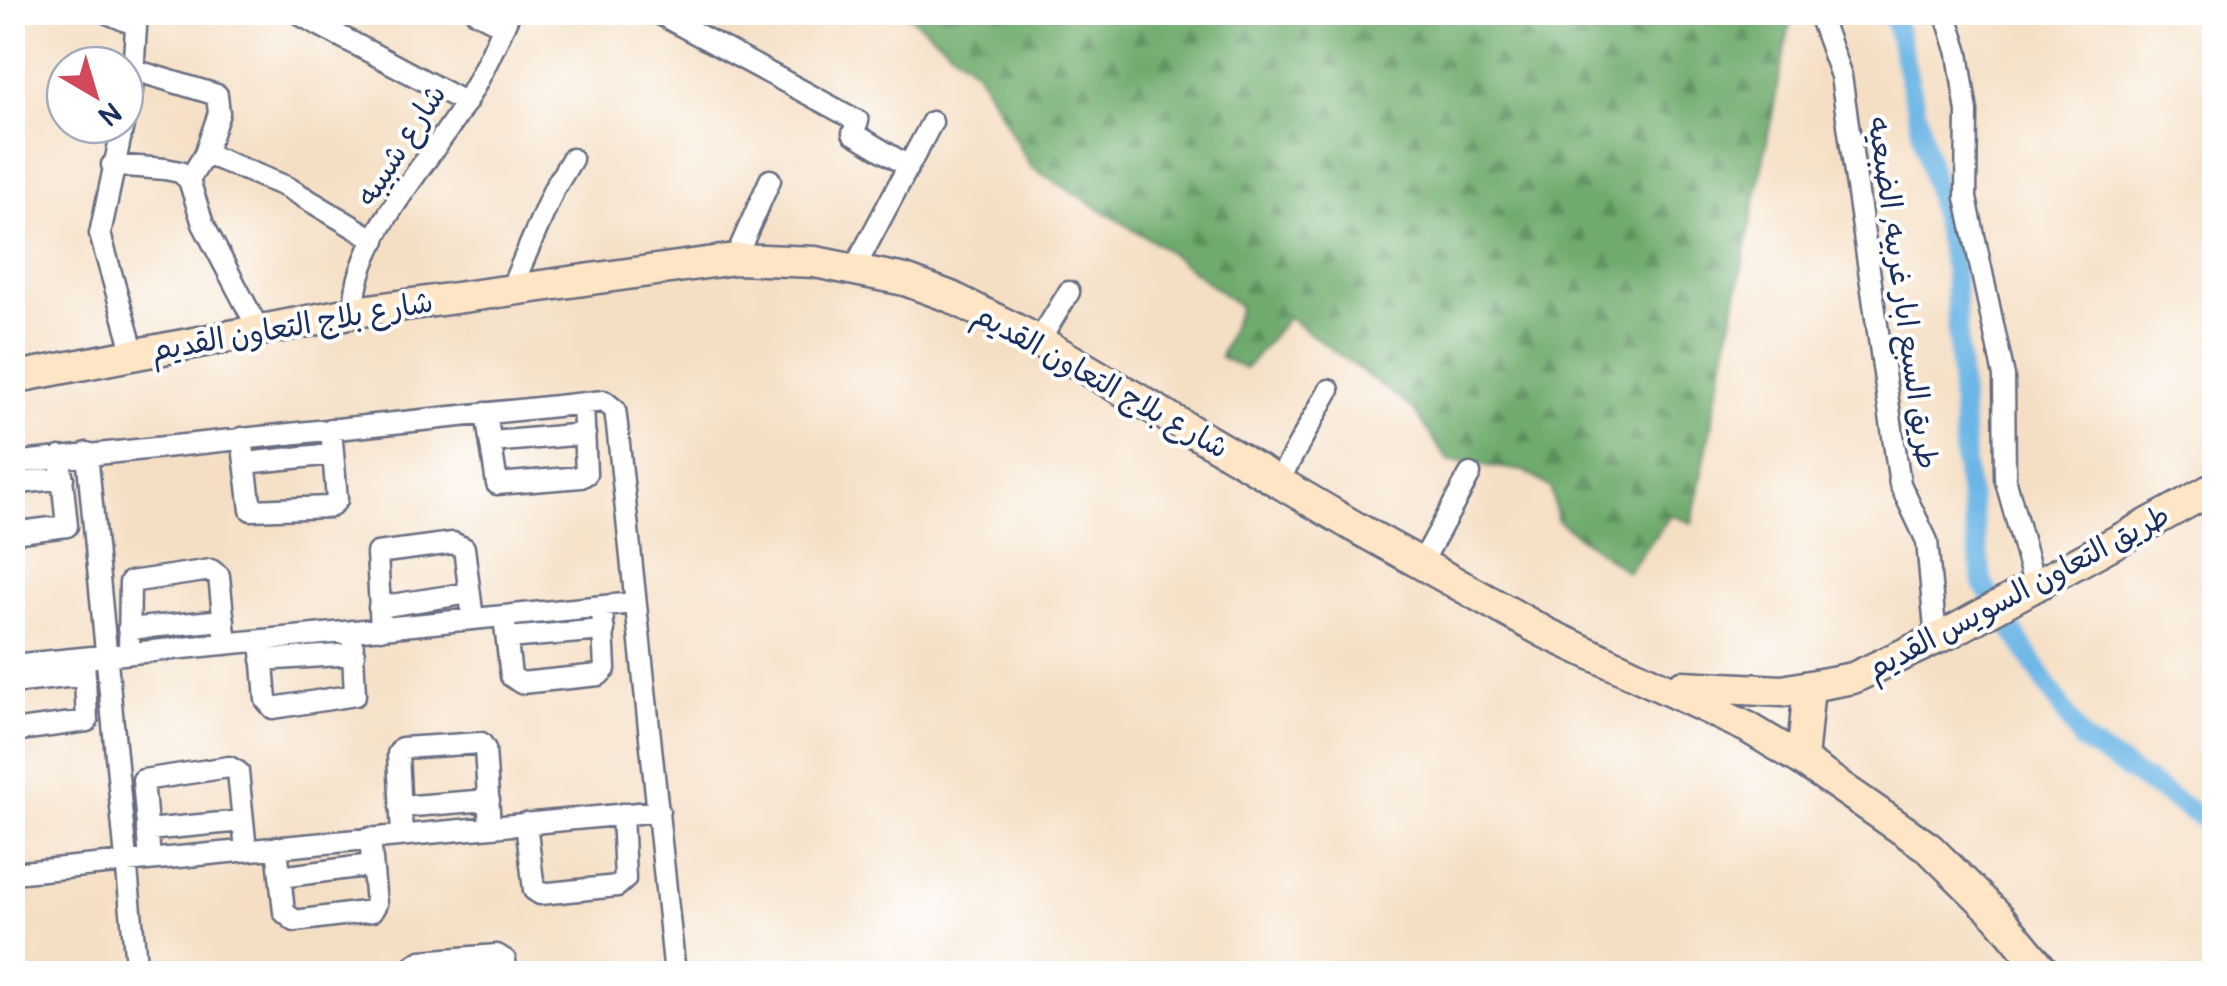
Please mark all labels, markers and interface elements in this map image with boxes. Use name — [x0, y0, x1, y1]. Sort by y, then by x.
north arrow — [45, 45, 145, 145]
street label: شارع شبيبه — [348, 77, 456, 214]
text: N — [91, 94, 128, 133]
street label: طريق السبع ابار غربيه, الضبعيه — [1856, 114, 1946, 472]
street label: شارع بلاج التعاون القديم — [148, 283, 437, 373]
street label: شارع بلاج التعاون القديم — [965, 296, 1235, 470]
street label: طريق التعاون السويس القديم — [1860, 497, 2178, 692]

